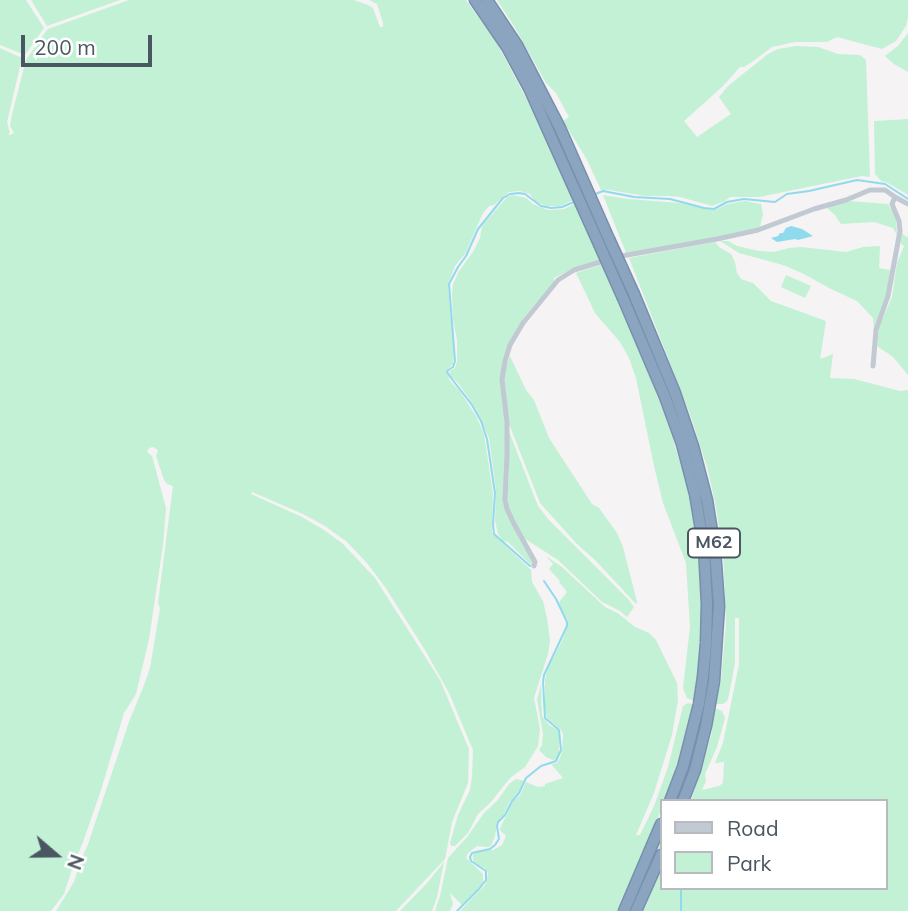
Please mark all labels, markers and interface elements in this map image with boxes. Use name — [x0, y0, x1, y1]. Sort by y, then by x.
scale bar — [24, 21, 156, 65]
text: 200 m — [34, 34, 96, 60]
road number: M62 — [688, 528, 740, 558]
legend — [660, 799, 887, 890]
text: Road — [727, 815, 778, 841]
north arrow — [21, 820, 91, 890]
text: Park — [727, 850, 771, 876]
text: N — [62, 851, 89, 873]

